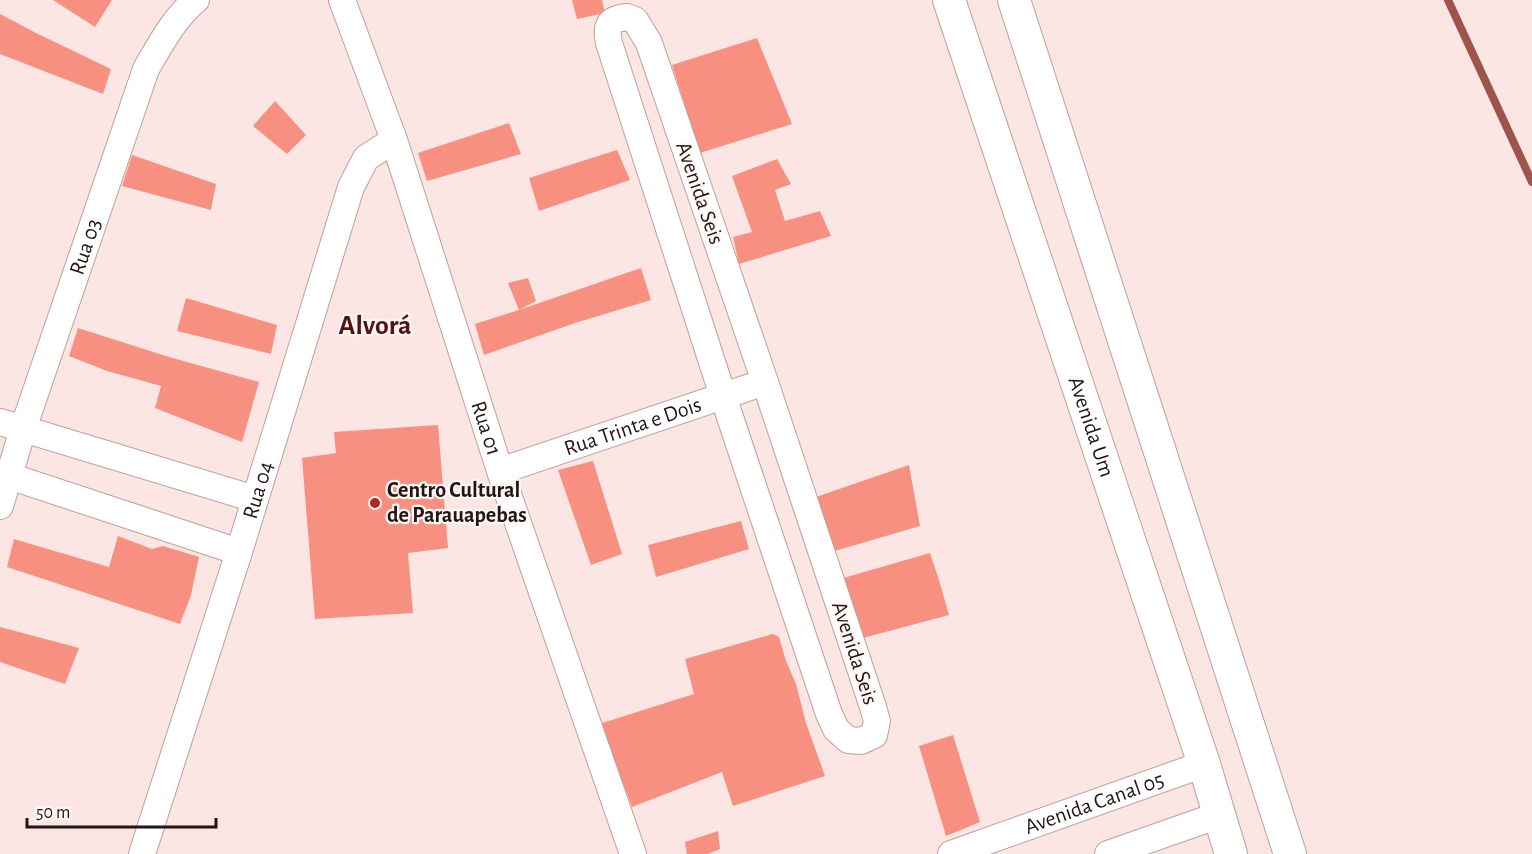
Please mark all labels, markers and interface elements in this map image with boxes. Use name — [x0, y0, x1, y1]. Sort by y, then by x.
street label: Avenida Seis — [672, 139, 728, 247]
street label: Rua 03 — [66, 216, 105, 277]
district label: Alvorá — [338, 312, 412, 340]
street label: Avenida Um — [1065, 374, 1118, 480]
street label: Rua Trinta e Dois — [561, 393, 704, 460]
street label: Rua 01 — [467, 398, 505, 458]
street label: Rua 04 — [239, 459, 277, 521]
place label: Centro Cultural de Parauapebas — [387, 479, 527, 526]
marker: Centro Cultural de Parauapebas — [368, 496, 382, 510]
street label: Avenida Seis — [828, 599, 882, 707]
street label: Avenida Canal 05 — [1022, 768, 1167, 838]
scale bar — [27, 791, 216, 829]
text: 50 m — [36, 804, 70, 822]

